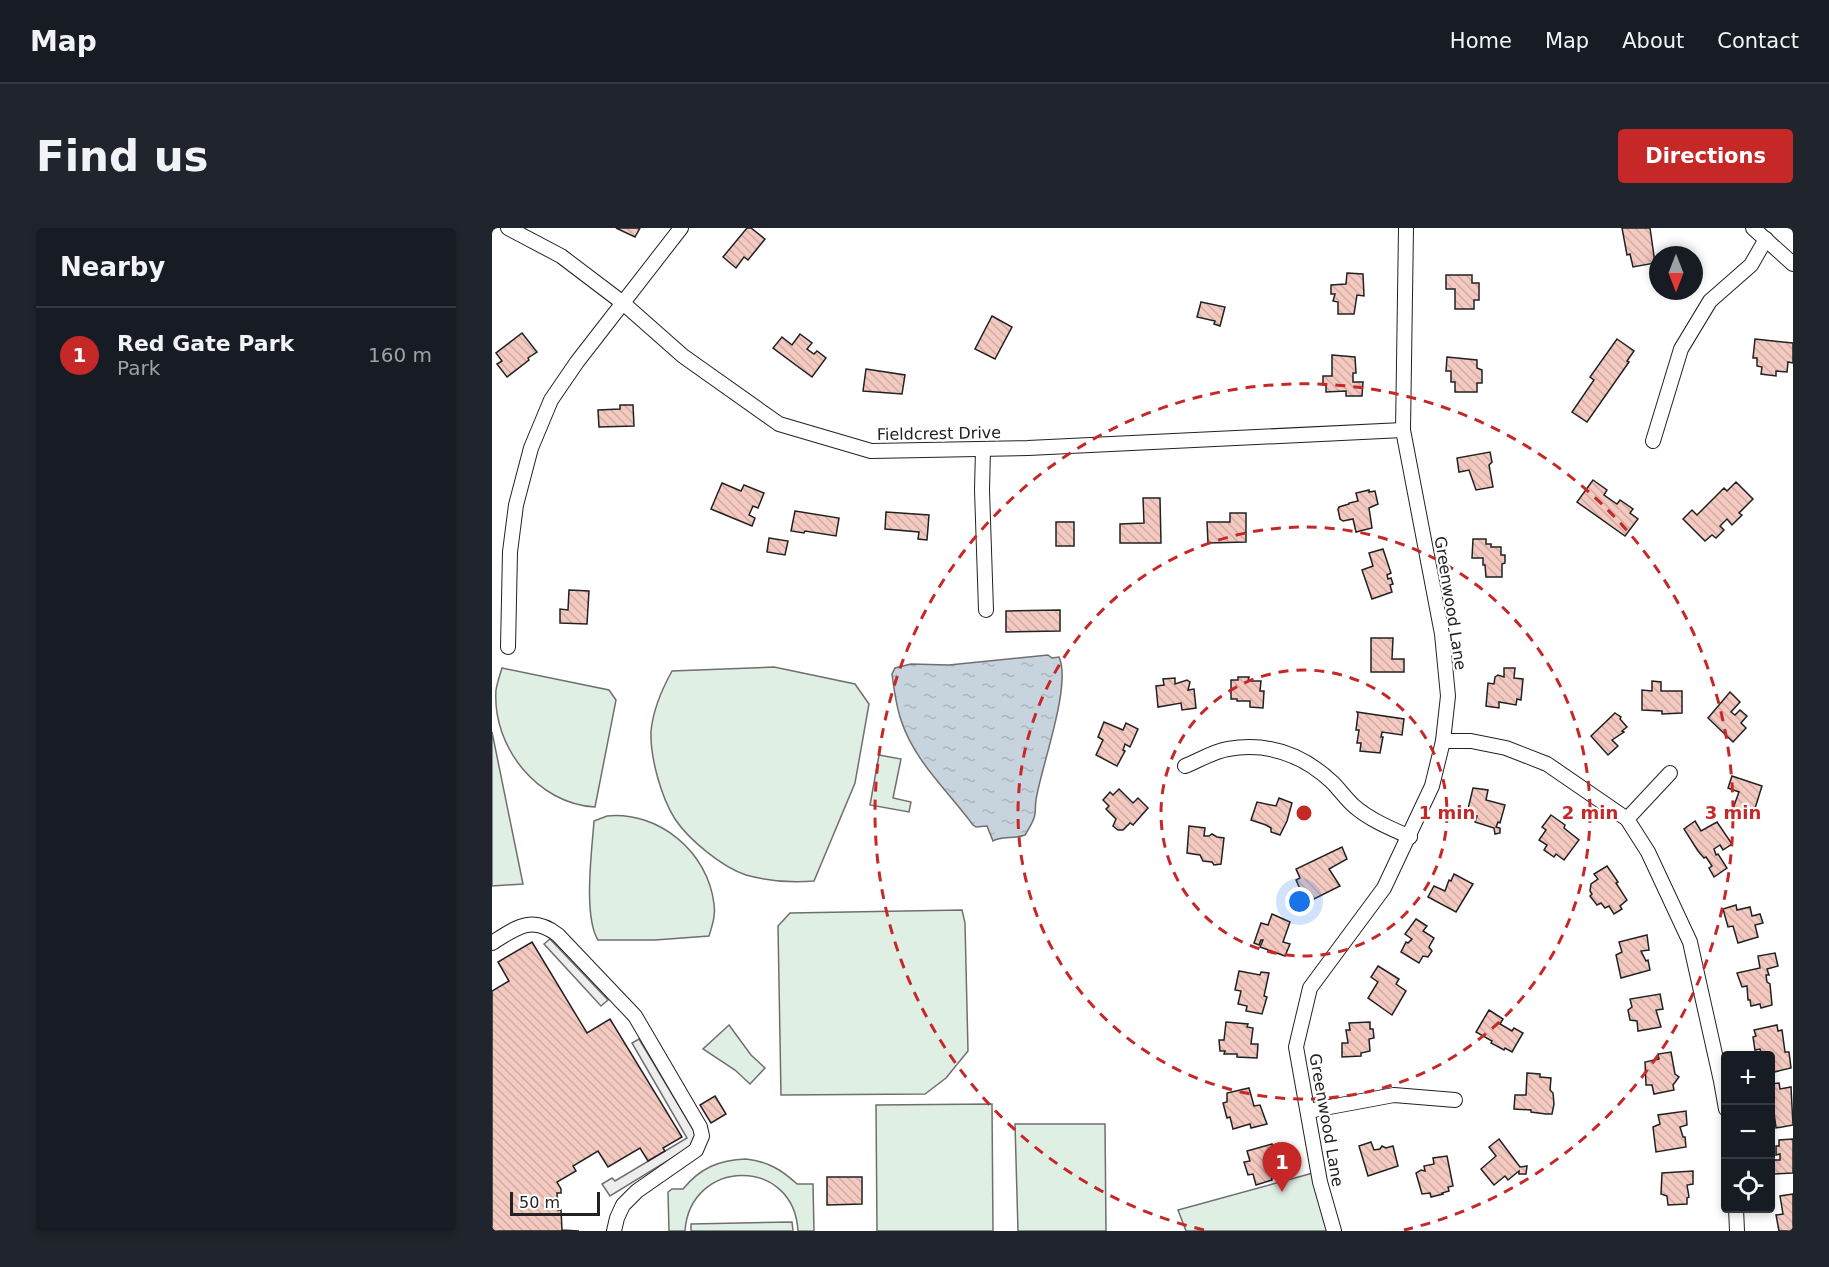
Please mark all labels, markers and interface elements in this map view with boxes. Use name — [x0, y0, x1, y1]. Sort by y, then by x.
text: Map — [30, 25, 97, 58]
text: Home — [1450, 29, 1512, 53]
text: Map — [1545, 29, 1589, 53]
text: About — [1622, 29, 1684, 53]
text: Contact — [1717, 29, 1799, 53]
button: Directions — [1618, 129, 1793, 183]
text: Find us — [36, 132, 209, 181]
north arrow — [1649, 246, 1703, 300]
text: Nearby — [60, 252, 165, 282]
text: Red Gate Park — [117, 331, 294, 356]
text: 1 — [73, 343, 86, 367]
text: 160 m — [368, 343, 432, 367]
text: Park — [117, 356, 160, 380]
street label: Fieldcrest Drive — [877, 423, 1001, 444]
street label: Greenwood Lane — [1431, 535, 1470, 671]
text: 1 min — [1419, 802, 1475, 823]
text: 2 min — [1562, 802, 1618, 823]
text: 3 min — [1705, 802, 1761, 823]
centre of rings — [1294, 803, 1314, 823]
your location — [1285, 887, 1314, 916]
map controls — [1721, 1051, 1775, 1213]
button: + — [1721, 1051, 1775, 1105]
street label: Greenwood Lane — [1305, 1052, 1348, 1188]
button: − — [1721, 1105, 1775, 1159]
pin: 1 — [1262, 1142, 1302, 1192]
button: locate — [1721, 1159, 1775, 1213]
scale bar — [510, 1189, 600, 1216]
text: 50 m — [519, 1193, 560, 1212]

